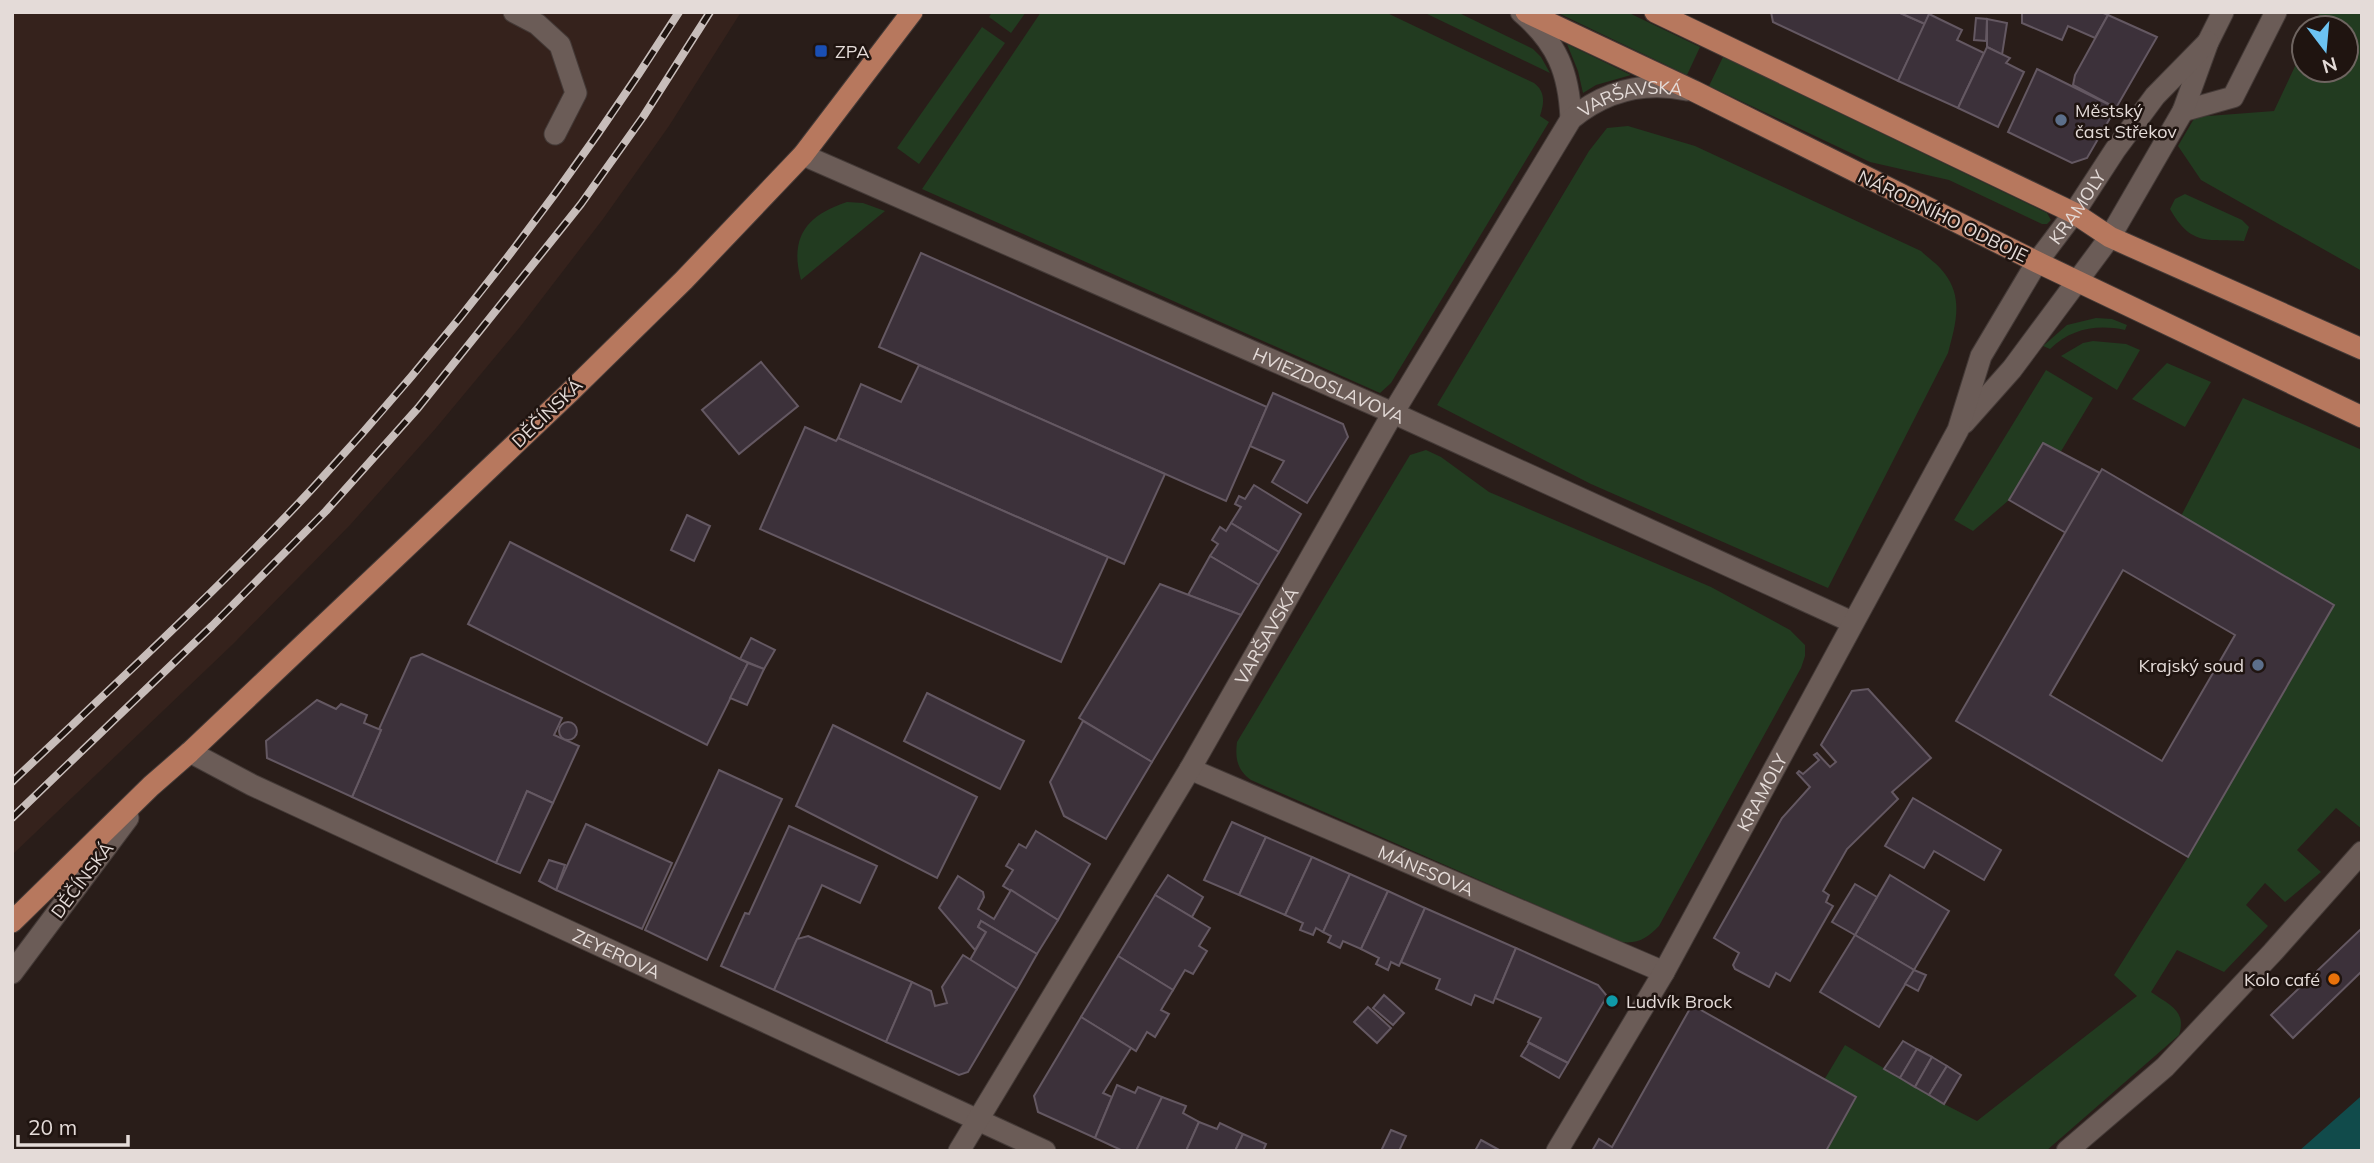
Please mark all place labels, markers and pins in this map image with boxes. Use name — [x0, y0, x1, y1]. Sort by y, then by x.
place label: ZPA — [835, 40, 869, 63]
marker: ZPA — [813, 43, 829, 59]
place label: Městský čast Střekov — [2075, 99, 2177, 143]
marker: Městský čast Střekov — [2053, 112, 2069, 128]
place label: Krajský soud — [2139, 654, 2244, 677]
marker: Krajský soud — [2250, 657, 2266, 673]
place label: Kolo café — [2244, 968, 2320, 991]
marker: Kolo café — [2326, 971, 2342, 987]
place label: Ludvík Brock — [1626, 990, 1733, 1013]
marker: Ludvík Brock — [1604, 993, 1620, 1009]

